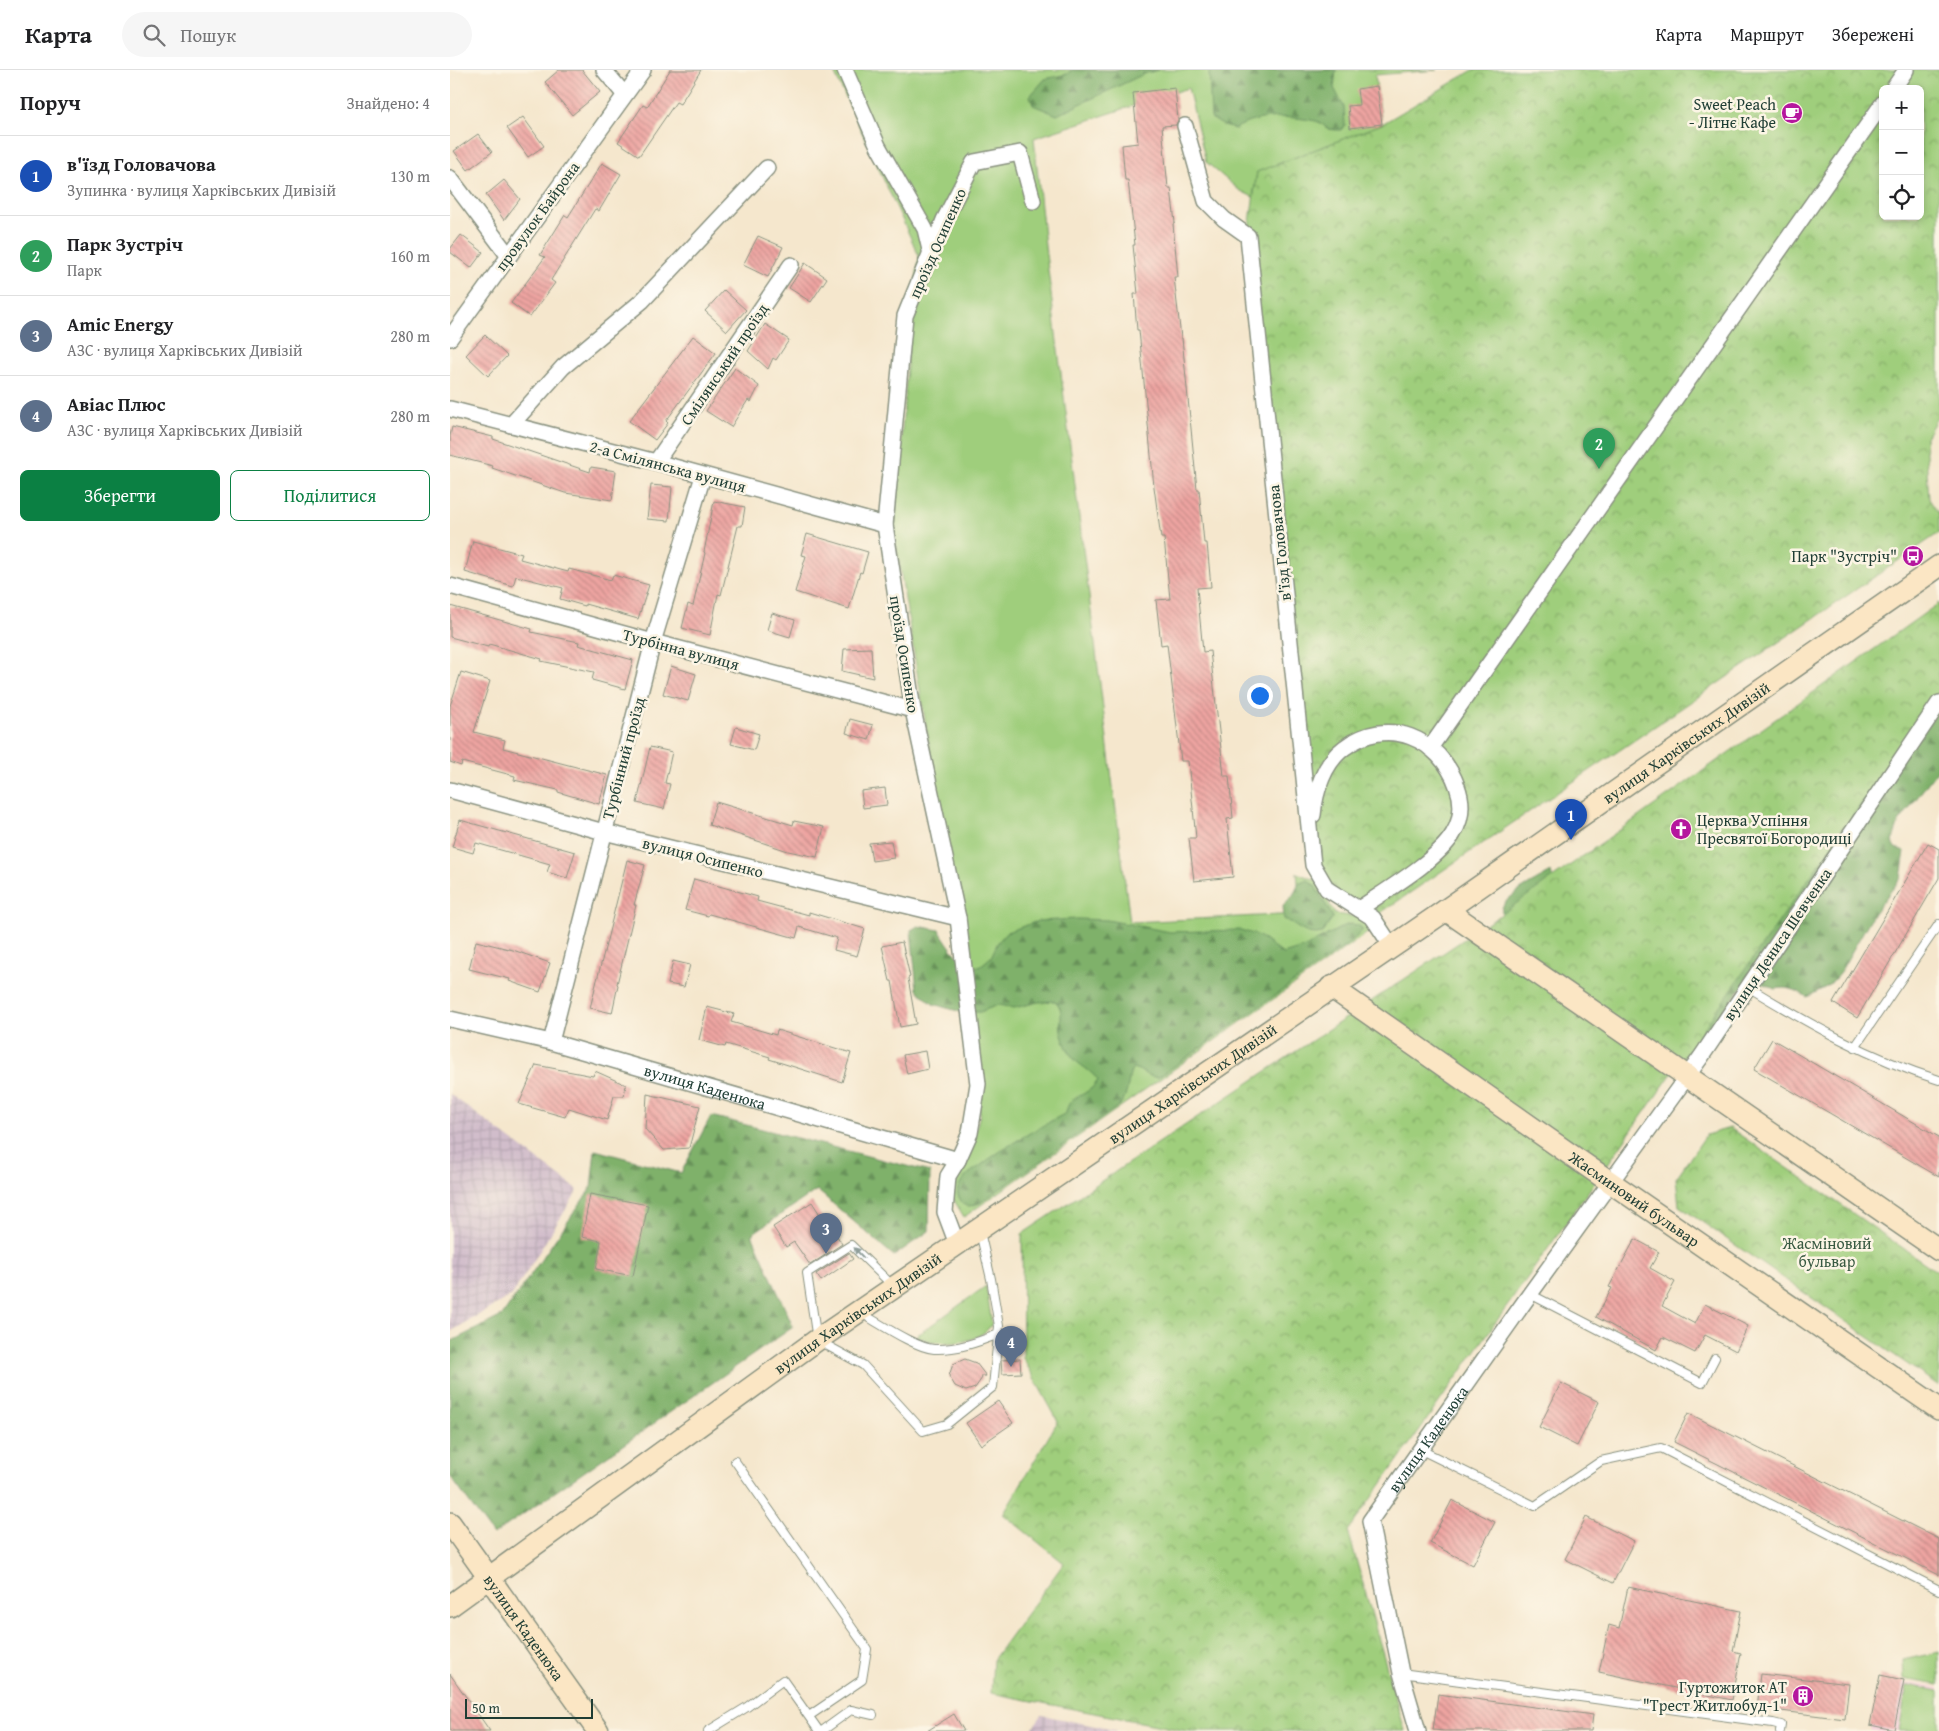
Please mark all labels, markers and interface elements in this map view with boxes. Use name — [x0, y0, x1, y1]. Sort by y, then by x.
search box — [122, 12, 472, 57]
text: Карта — [25, 17, 92, 52]
icon: search — [140, 21, 168, 49]
text: Пошук — [180, 21, 236, 49]
text: Карта — [1656, 21, 1702, 48]
text: Маршрут — [1730, 21, 1804, 48]
text: Збережені — [1832, 21, 1914, 48]
map controls — [1879, 85, 1924, 220]
button: + — [1879, 85, 1924, 130]
text: Поруч — [20, 87, 81, 118]
text: Знайдено: 4 — [347, 91, 430, 115]
place label: Sweet Peach - Літнє Кафе — [1689, 92, 1776, 134]
cafe icon: Sweet Peach - Літнє Кафе — [1780, 101, 1804, 125]
button: − — [1879, 130, 1924, 175]
text: в'їзд Головачова — [67, 150, 216, 178]
street label: провулок Байрона — [489, 156, 585, 276]
text: 1 — [32, 164, 40, 188]
text: 130 m — [390, 164, 430, 188]
button: locate — [1879, 175, 1924, 220]
text: Зупинка · вулиця Харківських Дивізій — [67, 178, 336, 202]
street label: проїзд Осипенко — [902, 184, 972, 302]
text: Парк Зустріч — [67, 230, 183, 258]
text: 2 — [32, 244, 40, 268]
text: 160 m — [390, 244, 430, 268]
text: Парк — [67, 258, 102, 282]
street label: Смілянський проїзд — [674, 298, 774, 430]
text: Amic Energy — [67, 310, 173, 338]
text: 3 — [32, 324, 40, 348]
text: 280 m — [390, 324, 430, 348]
text: АЗС · вулиця Харківських Дивізій — [67, 338, 302, 362]
text: Авіас Плюс — [67, 390, 166, 418]
text: 4 — [32, 404, 40, 428]
text: 280 m — [390, 404, 430, 428]
text: АЗС · вулиця Харківських Дивізій — [67, 418, 302, 442]
pin: 2 — [1583, 428, 1615, 469]
street label: 2-а Смілянська вулиця — [587, 434, 749, 498]
button: Зберегти — [20, 470, 220, 521]
button: Поділитися — [230, 470, 430, 521]
street label: в'їзд Головачова — [1261, 483, 1297, 602]
place label: Парк "Зустріч" — [1792, 544, 1897, 568]
bus stop icon: Парк "Зустріч" — [1901, 544, 1925, 568]
street label: проїзд Осипенко — [884, 594, 926, 714]
street label: Турбінна вулиця — [620, 622, 742, 676]
street label: вулиця Харківських Дивізій — [1598, 675, 1775, 809]
your location — [1247, 683, 1273, 709]
street label: Турбінний проїзд — [595, 694, 651, 822]
pin: 1 — [1555, 799, 1587, 840]
place label: Церква Успіння Пресвятої Богородиці — [1697, 808, 1852, 850]
church icon: Церква Успіння Пресвятої Богородиці — [1669, 817, 1693, 841]
street label: вулиця Осипенко — [640, 830, 766, 884]
street label: вулиця Дениса Шевченка — [1717, 862, 1837, 1025]
street label: вулиця Харківських Дивізій — [1103, 1017, 1282, 1149]
street label: вулиця Каденюка — [641, 1058, 769, 1116]
street label: Жасминовий бульвар — [1563, 1144, 1705, 1253]
pin: 3 — [810, 1213, 842, 1254]
park label: Жасміновий бульвар — [1781, 1231, 1872, 1273]
street label: вулиця Харківських Дивізій — [769, 1246, 947, 1380]
one-way arrow — [853, 1248, 865, 1260]
pin: 4 — [995, 1326, 1027, 1367]
street label: вулиця Каденюка — [1382, 1380, 1474, 1497]
street label: вулиця Каденюка — [478, 1569, 571, 1686]
place label: Гуртожиток АТ "Трест Житлобуд-1" — [1643, 1675, 1787, 1717]
building icon: Гуртожиток АТ "Трест Житлобуд-1" — [1791, 1684, 1815, 1708]
scale bar — [465, 1696, 592, 1719]
text: 50 m — [472, 1698, 500, 1718]

